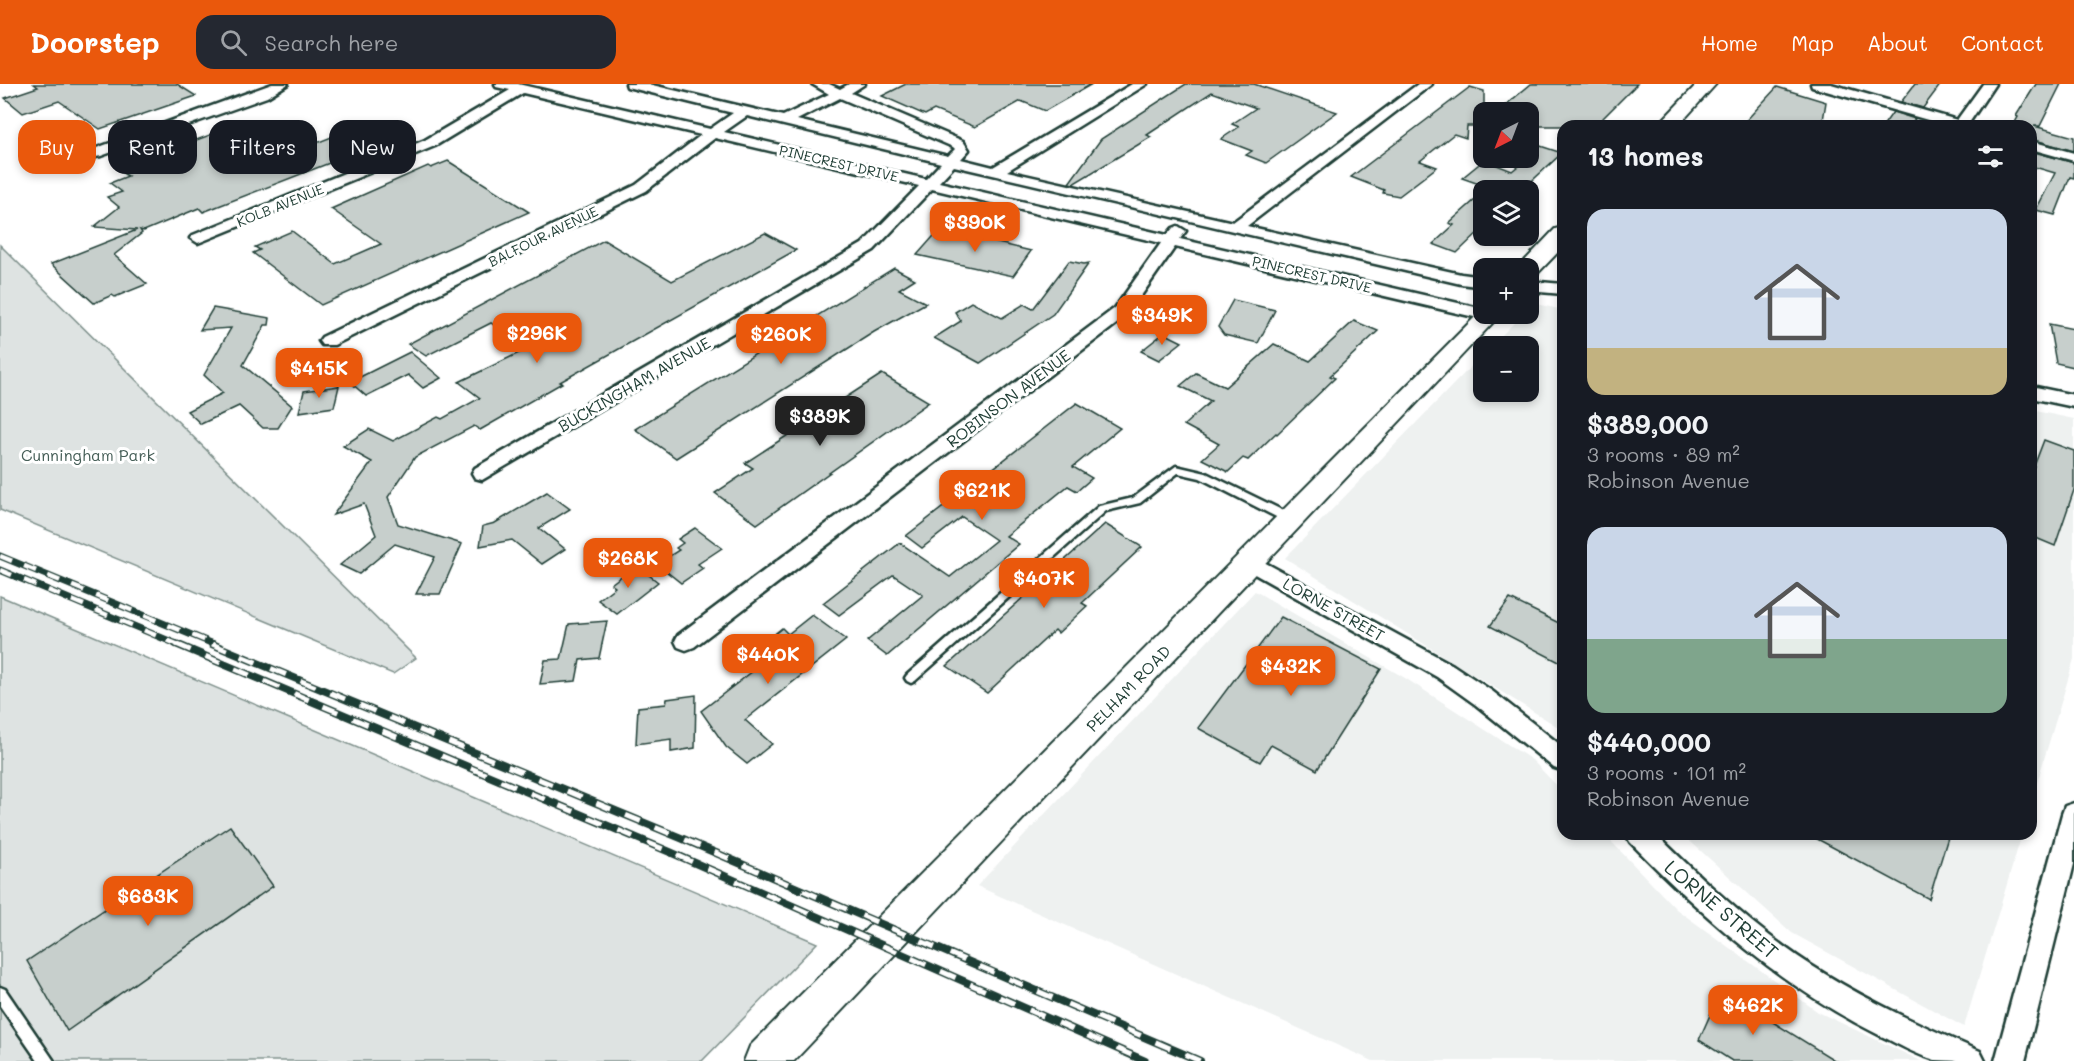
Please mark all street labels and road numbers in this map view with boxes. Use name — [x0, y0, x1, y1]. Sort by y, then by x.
street label: PINECREST DRIVE — [777, 140, 901, 186]
street label: KOLB AVENUE — [234, 179, 326, 231]
street label: BALFOUR AVENUE — [485, 201, 601, 271]
street label: PINECREST DRIVE — [1250, 251, 1374, 297]
street label: BUCKINGHAM AVENUE — [554, 332, 714, 436]
street label: ROBINSON AVENUE — [942, 344, 1074, 452]
street label: LORNE STREET — [1280, 572, 1389, 646]
street label: PELHAM ROAD — [1081, 640, 1175, 736]
street label: LORNE STREET — [1660, 854, 1784, 964]

